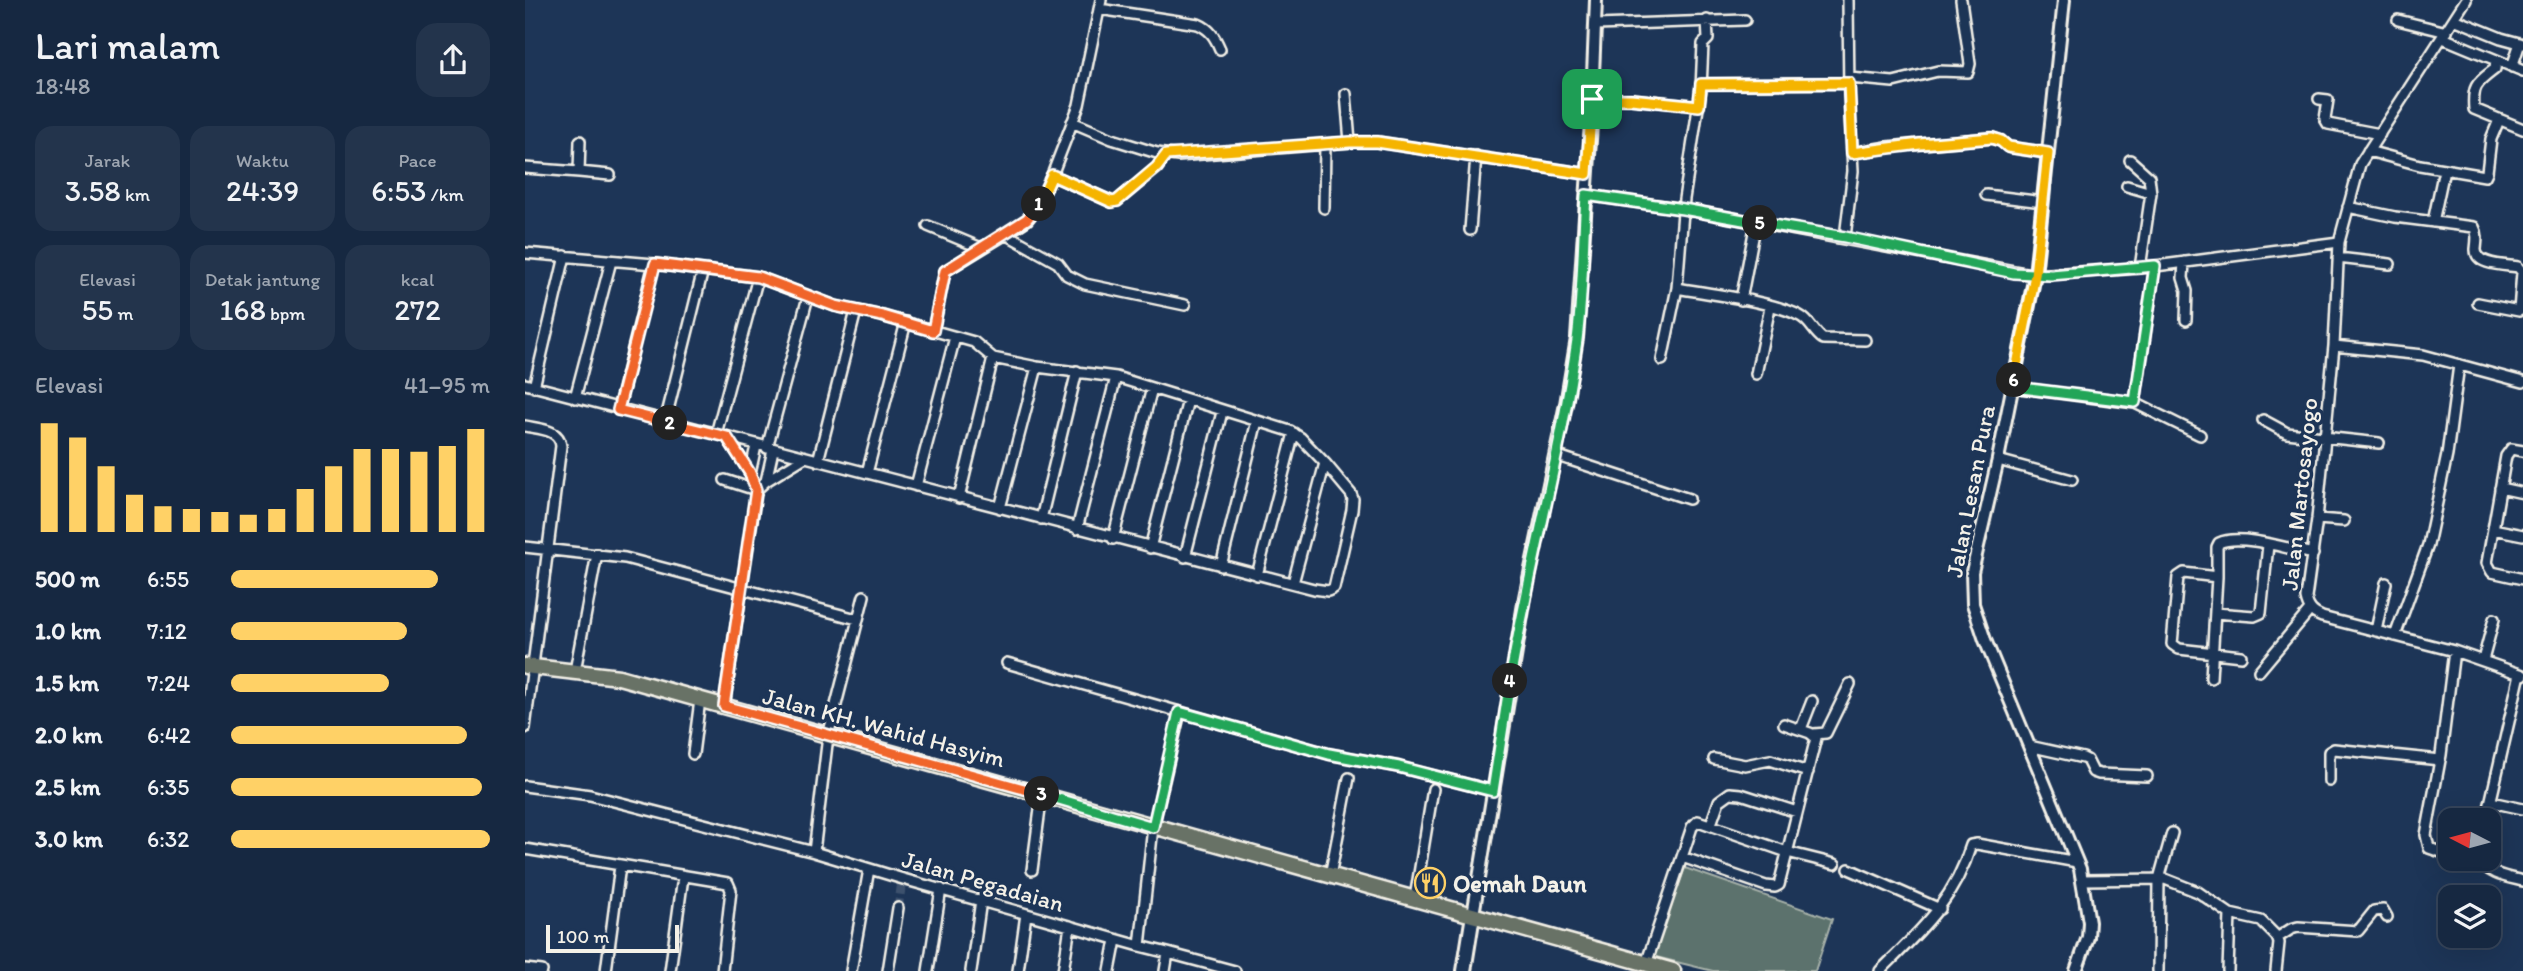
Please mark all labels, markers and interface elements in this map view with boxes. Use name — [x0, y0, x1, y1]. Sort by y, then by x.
text: Lari malam — [35, 23, 220, 69]
button: share — [416, 23, 490, 97]
pin — [1562, 69, 1622, 129]
text: 18:48 — [35, 72, 90, 100]
icon: arrive — [1573, 80, 1611, 118]
text: Jarak — [85, 149, 130, 172]
text: Waktu — [236, 149, 289, 172]
text: Pace — [398, 149, 437, 172]
text: 3.58 — [65, 172, 121, 209]
text: 24:39 — [226, 172, 299, 209]
text: 6:53 — [371, 172, 426, 209]
text: km — [121, 183, 150, 206]
text: /km — [426, 183, 464, 206]
pin: 1 — [1021, 186, 1057, 222]
text: 1 — [1034, 192, 1043, 215]
pin: 5 — [1743, 206, 1777, 241]
text: 5 — [1755, 211, 1764, 234]
text: Elevasi — [79, 268, 136, 291]
text: Detak jantung — [205, 268, 320, 291]
text: kcal — [401, 268, 434, 291]
text: 55 — [82, 291, 113, 328]
text: 168 — [220, 291, 266, 328]
text: 272 — [394, 291, 441, 328]
text: m — [113, 302, 133, 325]
text: bpm — [266, 302, 305, 325]
pin: 6 — [1997, 362, 2031, 398]
text: 6 — [2008, 368, 2019, 391]
text: Elevasi — [35, 371, 103, 399]
text: 41–95 m — [404, 371, 490, 399]
street label: Jalan Martosayogo — [2274, 396, 2324, 592]
street label: Jalan Lesan Pura — [1939, 402, 2001, 580]
pin: 2 — [653, 406, 687, 440]
text: 2 — [665, 411, 675, 434]
text: 500 m — [35, 565, 100, 593]
text: 6:55 — [147, 565, 189, 593]
text: 1.0 km — [35, 617, 101, 645]
text: 7:12 — [147, 617, 187, 645]
pin: 4 — [1493, 664, 1527, 698]
text: 1.5 km — [35, 669, 99, 697]
text: 7:24 — [147, 669, 190, 697]
text: 4 — [1504, 669, 1515, 692]
street label: Jalan KH. Wahid Hasyim — [760, 681, 1008, 773]
text: 2.0 km — [35, 721, 103, 749]
text: 6:42 — [147, 721, 191, 749]
text: 2.5 km — [35, 773, 100, 801]
text: 6:35 — [147, 773, 189, 801]
pin: 3 — [1025, 776, 1059, 812]
text: 3 — [1036, 782, 1047, 805]
north arrow — [2438, 808, 2501, 872]
map controls — [2438, 808, 2501, 948]
text: 3.0 km — [35, 825, 103, 853]
text: 6:32 — [147, 825, 189, 853]
street label: Jalan Pegadaian — [899, 844, 1067, 918]
restaurant icon: Oemah Daun — [1413, 866, 1447, 900]
place label: Oemah Daun — [1453, 869, 1587, 898]
button: layers — [2438, 885, 2501, 948]
scale bar — [546, 922, 679, 954]
text: 100 m — [557, 925, 609, 948]

